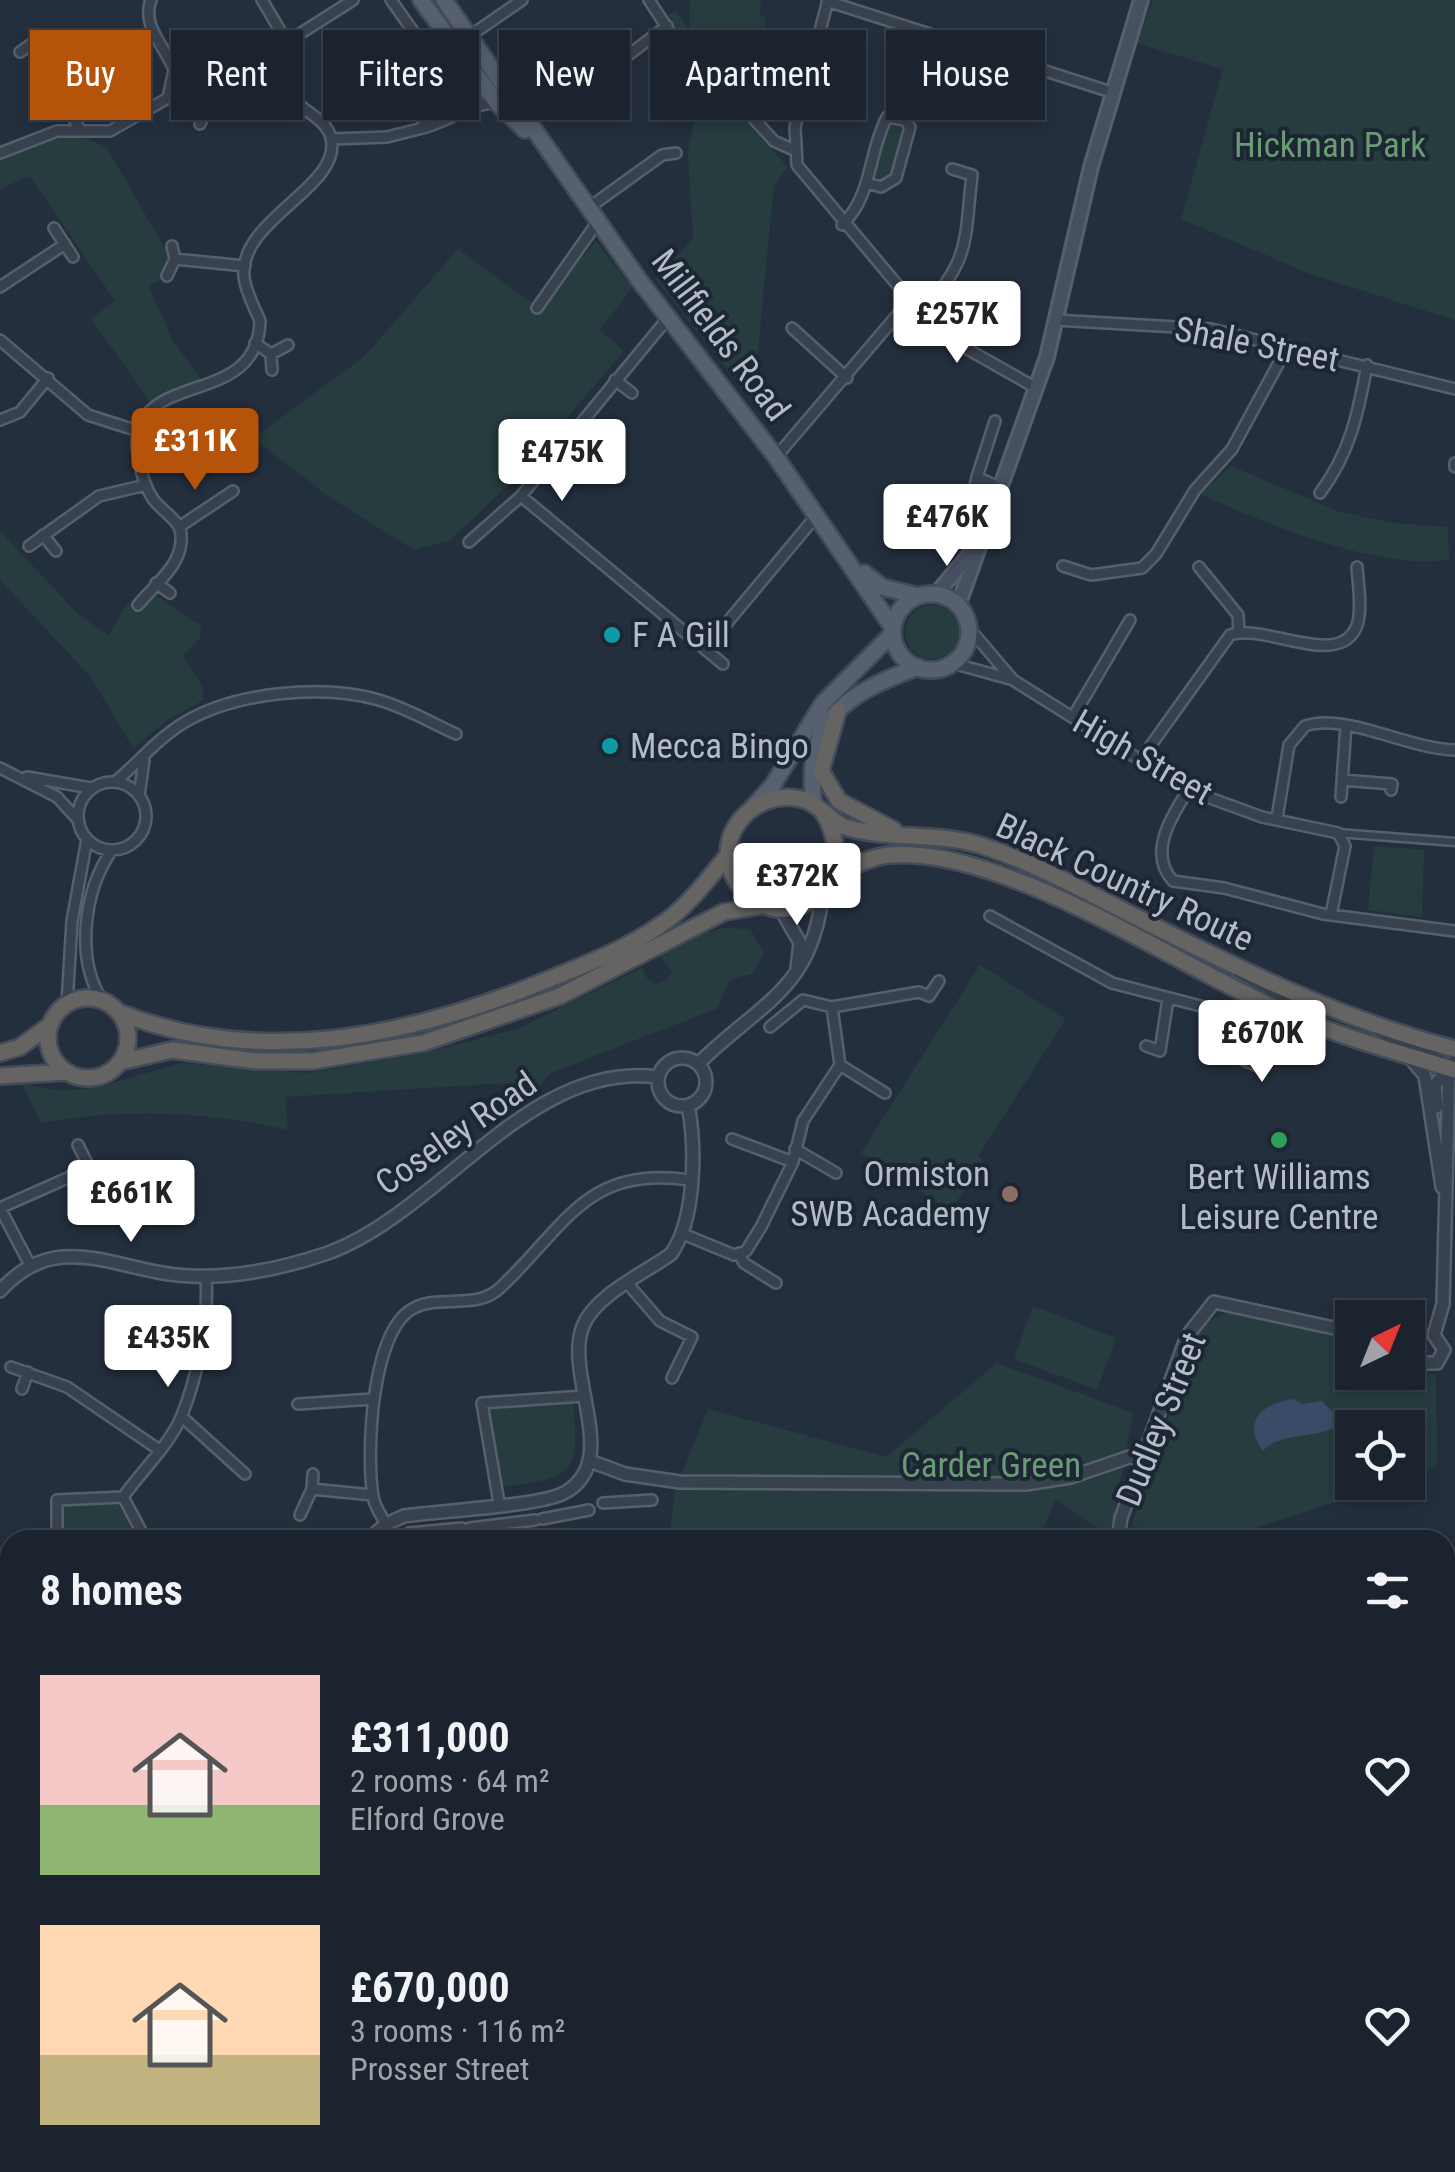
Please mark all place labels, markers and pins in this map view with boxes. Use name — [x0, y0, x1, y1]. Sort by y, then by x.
pin: £257K — [887, 281, 1027, 366]
pin: £311K — [125, 408, 265, 493]
pin: £475K — [492, 419, 632, 504]
pin: £476K — [877, 484, 1017, 569]
place label: F A Gill — [632, 615, 730, 656]
marker: F A Gill — [601, 624, 623, 646]
place label: Mecca Bingo — [630, 726, 809, 767]
marker: Mecca Bingo — [599, 735, 621, 757]
pin: £372K — [727, 843, 867, 928]
pin: £670K — [1192, 1000, 1332, 1085]
marker: Bert Williams Leisure Centre — [1268, 1129, 1290, 1151]
place label: Ormiston SWB Academy — [790, 1154, 990, 1235]
place label: Bert Williams Leisure Centre — [1179, 1157, 1379, 1238]
pin: £661K — [61, 1160, 201, 1245]
marker: Ormiston SWB Academy — [999, 1183, 1021, 1205]
pin: £435K — [98, 1305, 238, 1390]

